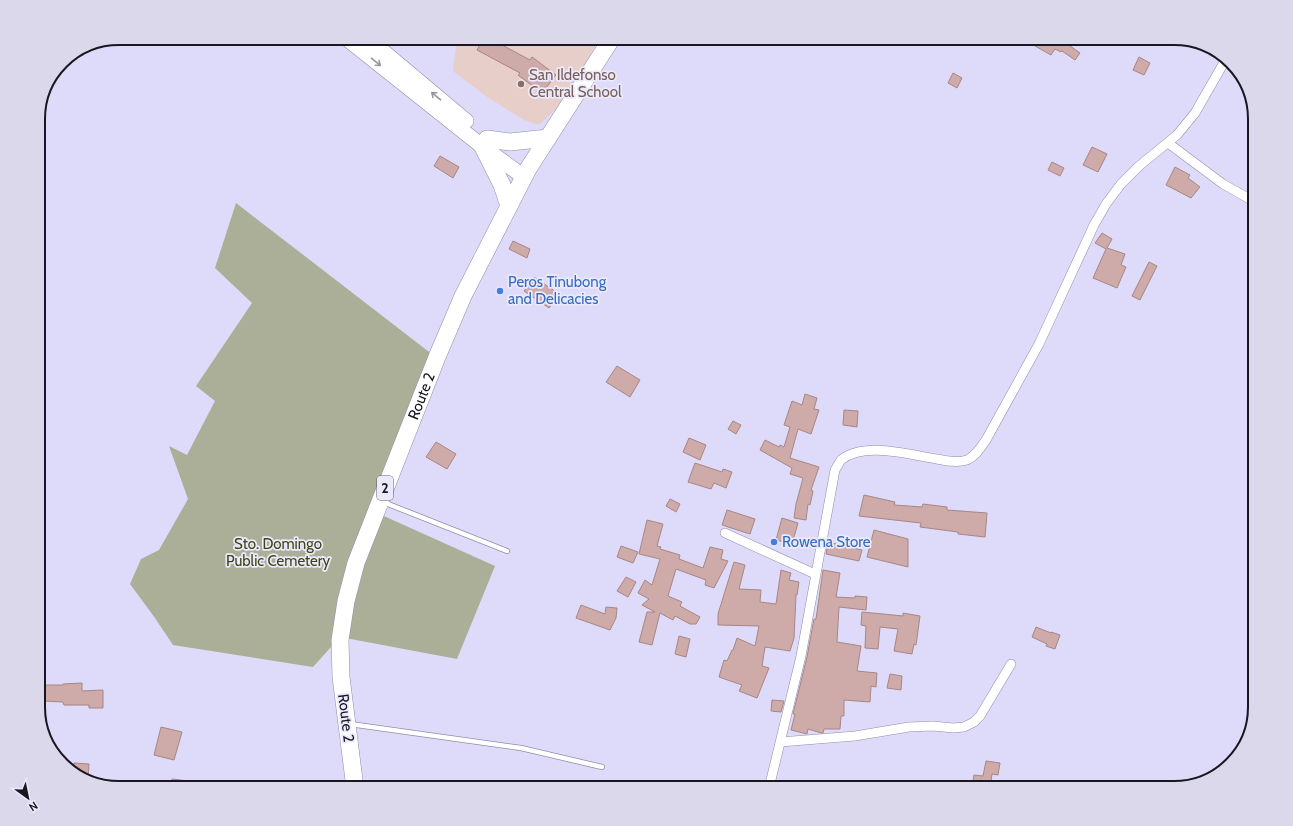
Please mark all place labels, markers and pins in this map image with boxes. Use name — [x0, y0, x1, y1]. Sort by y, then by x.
place label: San Ildefonso Central School — [529, 66, 622, 101]
marker: San Ildefonso Central School — [516, 79, 526, 89]
place label: Peros Tinubong and Delicacies — [508, 273, 607, 308]
marker: Peros Tinubong and Delicacies — [495, 286, 505, 296]
place label: Rowena Store — [782, 533, 871, 551]
marker: Rowena Store — [769, 537, 779, 547]

